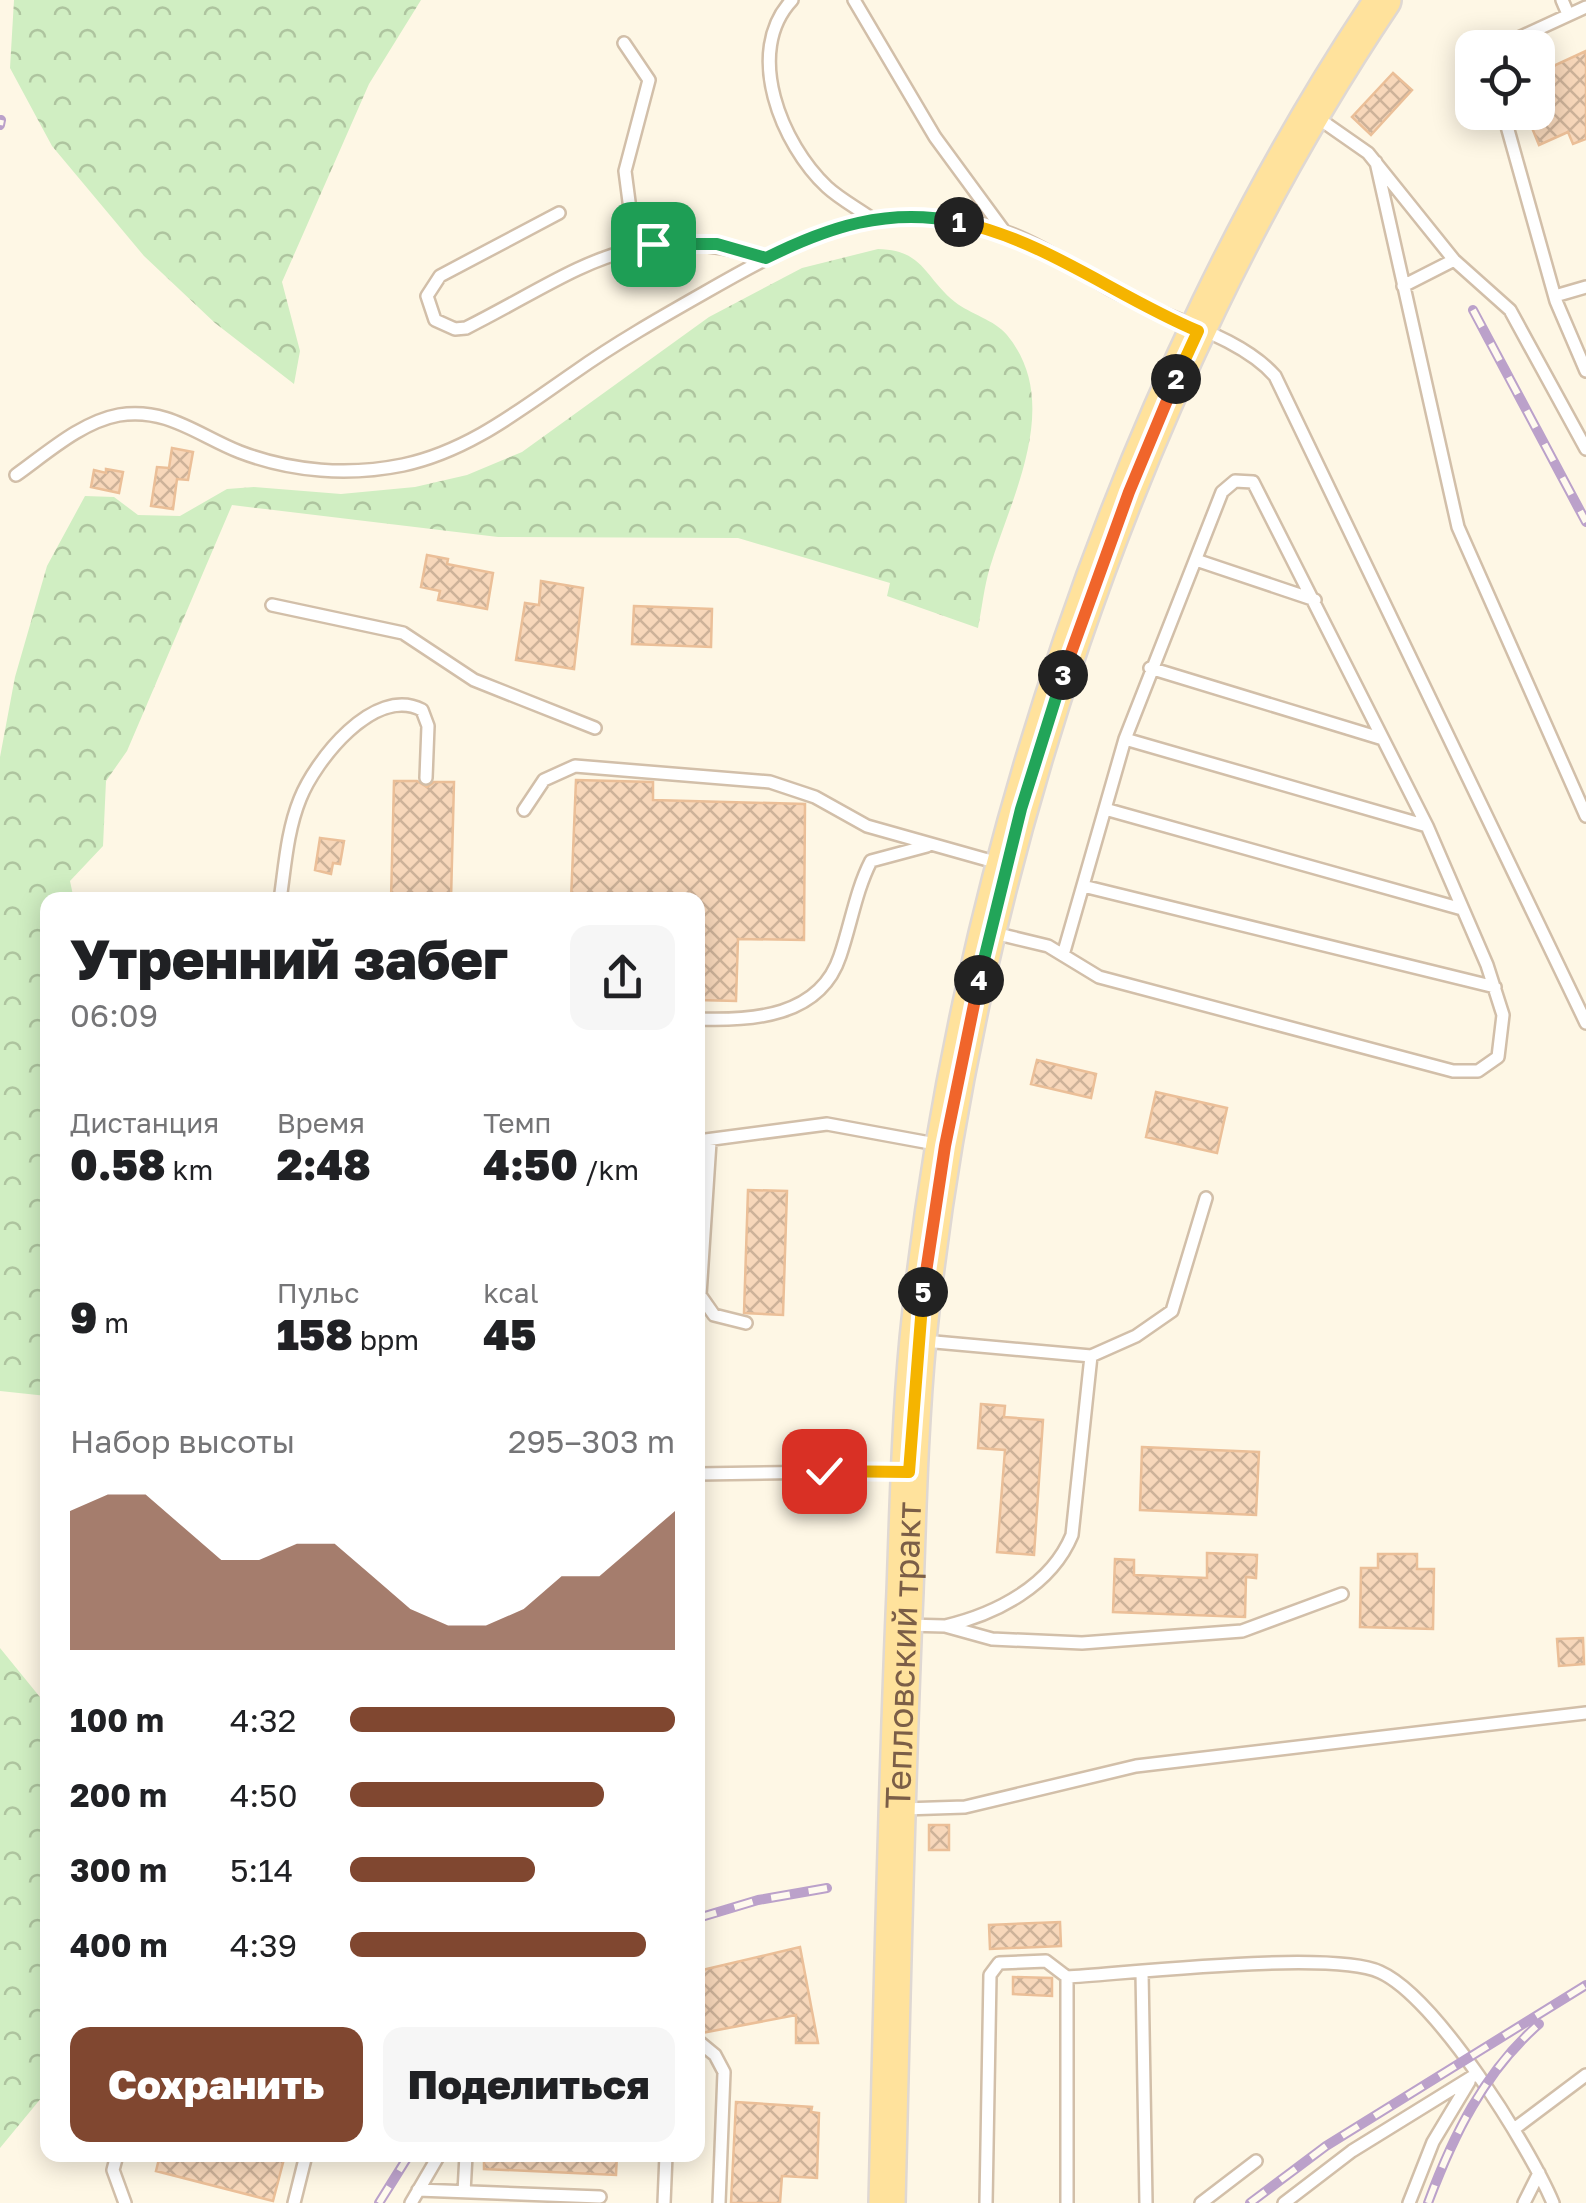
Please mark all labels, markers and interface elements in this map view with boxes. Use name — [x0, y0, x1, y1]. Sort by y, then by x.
map controls — [1455, 30, 1555, 130]
button: locate — [1455, 30, 1555, 130]
pin: 1 — [934, 197, 984, 247]
pin — [611, 202, 696, 287]
text: 1 — [952, 205, 966, 238]
icon: arrive — [626, 217, 681, 272]
pin: 2 — [1151, 354, 1201, 404]
text: 2 — [1167, 362, 1185, 395]
pin: 3 — [1038, 650, 1088, 700]
text: 3 — [1054, 658, 1072, 691]
text: Утренний забег — [70, 925, 508, 991]
button: share — [570, 925, 675, 1030]
pin: 4 — [954, 955, 1004, 1005]
text: 4 — [970, 963, 988, 996]
text: 06:09 — [70, 996, 158, 1034]
text: Дистанция — [70, 1106, 219, 1139]
text: Время — [277, 1106, 365, 1139]
text: Темп — [483, 1106, 551, 1139]
text: 0.58 — [70, 1139, 166, 1189]
text: 2:48 — [277, 1139, 371, 1189]
text: 4:50 — [483, 1139, 578, 1189]
text: km — [166, 1153, 213, 1186]
text: /km — [578, 1153, 639, 1186]
pin: 5 — [898, 1267, 948, 1317]
text: 5 — [914, 1275, 932, 1308]
text: Пульс — [277, 1276, 359, 1309]
text: kcal — [483, 1276, 539, 1309]
text: 9 — [70, 1292, 97, 1342]
text: m — [97, 1306, 129, 1339]
text: 158 — [277, 1309, 353, 1359]
text: 45 — [483, 1309, 536, 1359]
text: bpm — [353, 1323, 419, 1356]
text: Набор высоты — [70, 1422, 295, 1460]
text: 295–303 m — [508, 1422, 675, 1460]
pin — [782, 1429, 867, 1514]
icon: check — [797, 1444, 852, 1499]
street label: Тепловский тракт — [876, 1501, 929, 1810]
text: 100 m — [70, 1701, 164, 1739]
text: 4:32 — [230, 1701, 296, 1739]
text: 200 m — [70, 1776, 167, 1814]
text: 4:50 — [230, 1776, 298, 1814]
text: 300 m — [70, 1851, 167, 1889]
text: 5:14 — [230, 1851, 293, 1889]
text: 400 m — [70, 1926, 168, 1964]
text: 4:39 — [230, 1926, 297, 1964]
button: Сохранить — [70, 2027, 363, 2142]
button: Поделиться — [383, 2027, 675, 2142]

